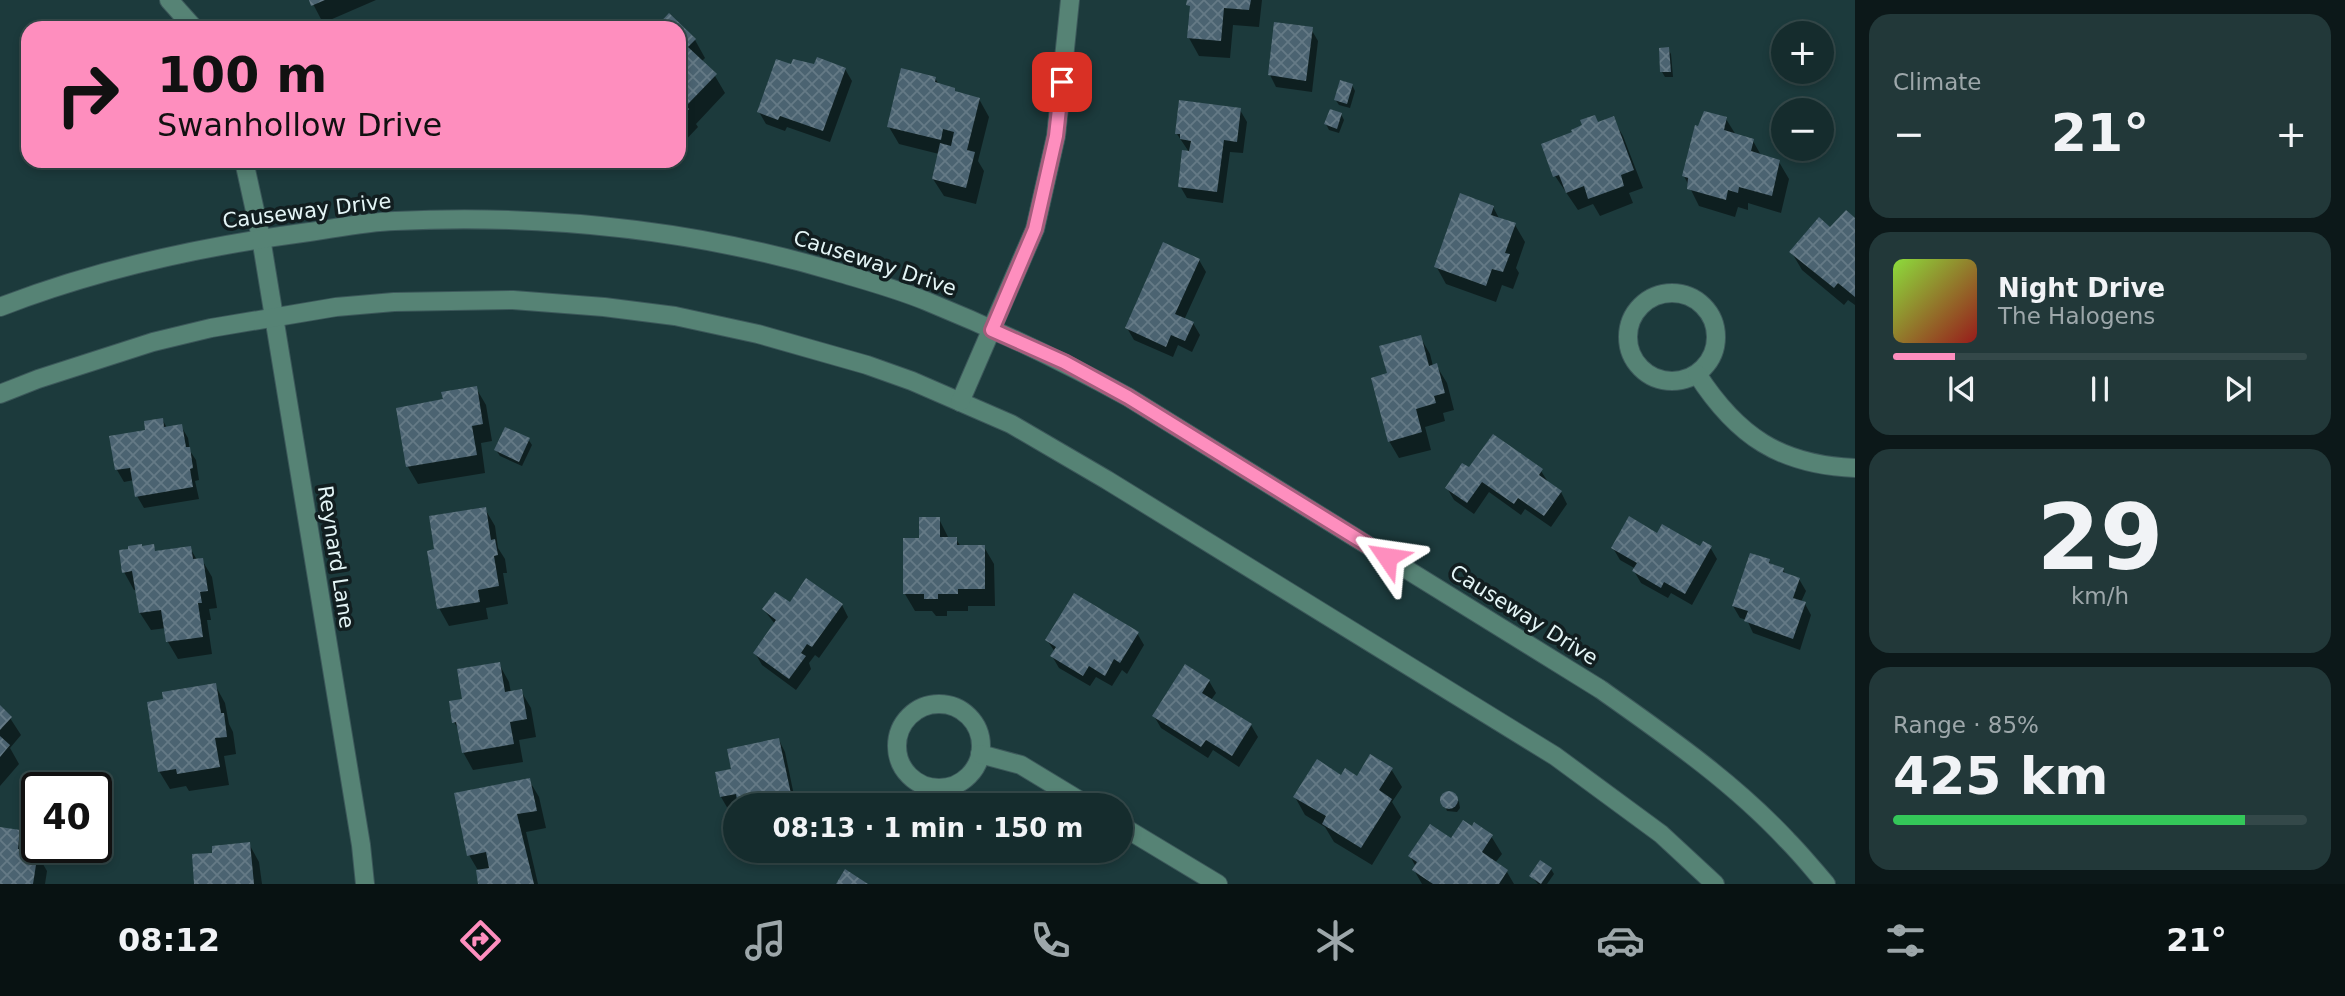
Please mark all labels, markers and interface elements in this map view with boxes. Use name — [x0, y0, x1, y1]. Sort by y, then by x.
map controls — [1771, 21, 1834, 161]
button: + — [1771, 21, 1834, 84]
text: 100 m — [157, 47, 327, 104]
icon: right — [42, 49, 133, 140]
pin — [1032, 52, 1092, 112]
icon: arrive — [1043, 63, 1081, 101]
text: Climate — [1893, 69, 1982, 95]
button: − — [1771, 98, 1834, 161]
text: 21° — [2051, 103, 2149, 163]
text: Swanhollow Drive — [157, 106, 442, 144]
text: − — [1893, 112, 1925, 156]
text: + — [2275, 112, 2307, 156]
street label: Causeway Drive — [221, 189, 393, 233]
street label: Causeway Drive — [791, 225, 959, 301]
text: Night Drive — [1998, 273, 2165, 303]
text: The Halogens — [1998, 303, 2155, 329]
icon: previous — [1943, 370, 1981, 408]
icon: pause — [2081, 370, 2119, 408]
icon: next — [2219, 370, 2257, 408]
street label: Reynard Lane — [313, 484, 359, 630]
text: 29 — [2037, 485, 2163, 590]
position arrow — [1350, 520, 1424, 594]
street label: Causeway Drive — [1446, 560, 1602, 670]
text: km/h — [2071, 583, 2129, 609]
text: Range · 85% — [1893, 712, 2039, 738]
text: 425 km — [1893, 746, 2108, 806]
speed limit sign: 40 — [21, 772, 112, 863]
text: 08:13 · 1 min · 150 m — [773, 813, 1083, 843]
icon: directions — [456, 916, 505, 965]
icon: music — [741, 916, 790, 965]
icon: phone — [1026, 916, 1075, 965]
icon: climate — [1311, 916, 1360, 965]
icon: car — [1596, 916, 1645, 965]
icon: filters — [1881, 916, 1930, 965]
text: 08:12 — [118, 921, 220, 959]
text: 21° — [2166, 921, 2227, 959]

